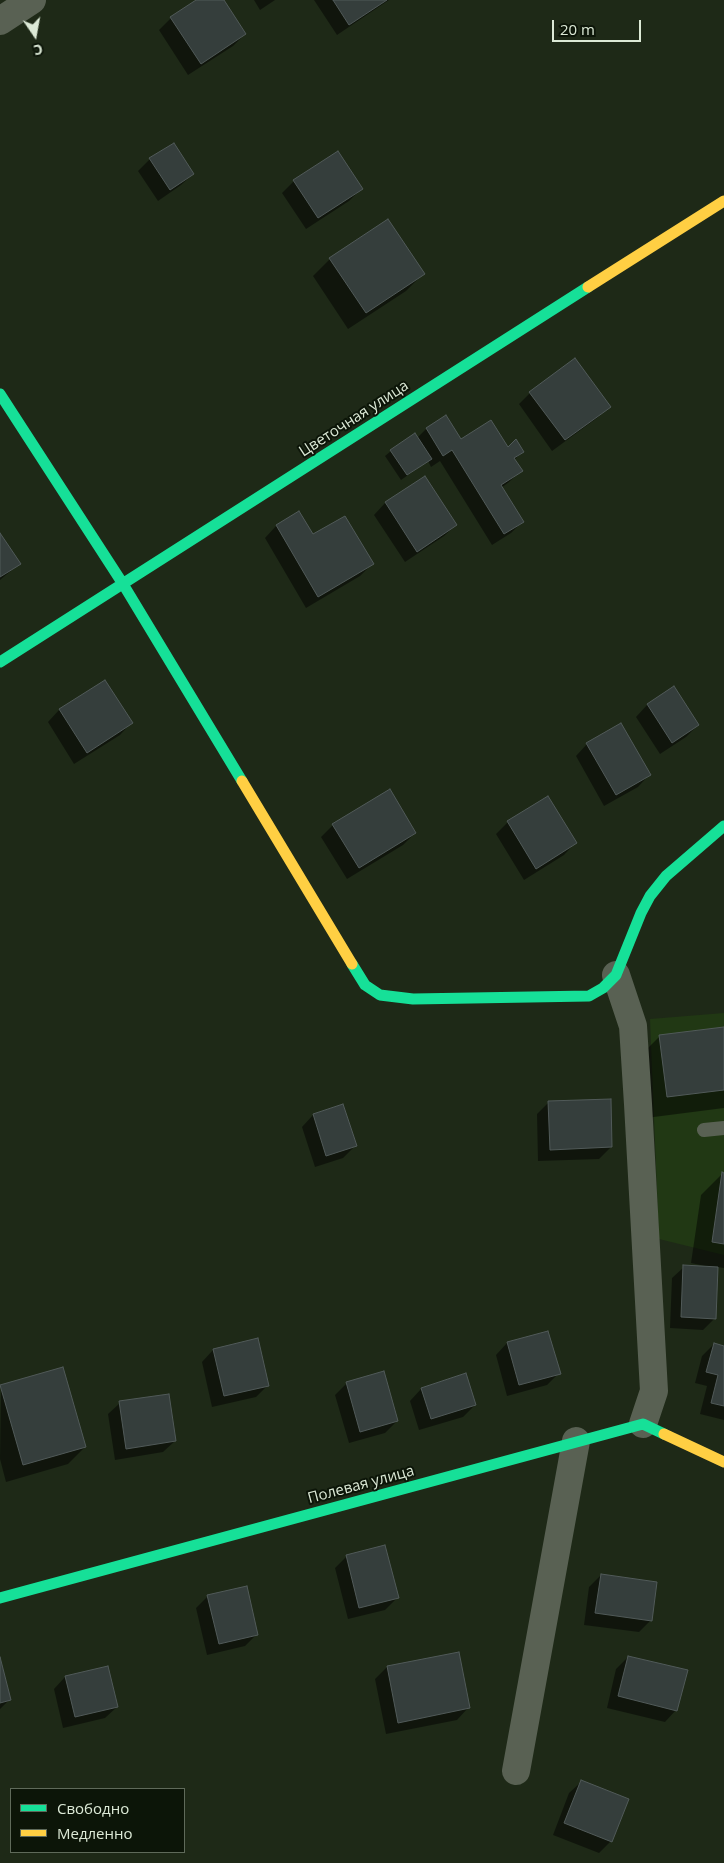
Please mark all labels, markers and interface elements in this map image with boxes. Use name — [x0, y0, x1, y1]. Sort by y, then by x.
north arrow — [10, 10, 60, 60]
scale bar — [554, 10, 643, 42]
text: 20 m — [560, 19, 595, 39]
text: С — [32, 40, 45, 60]
street label: Цветочная улица — [296, 377, 412, 461]
street label: Полевая улица — [306, 1462, 416, 1508]
legend — [10, 1788, 185, 1853]
text: Свободно — [57, 1798, 129, 1818]
text: Медленно — [57, 1823, 133, 1843]

